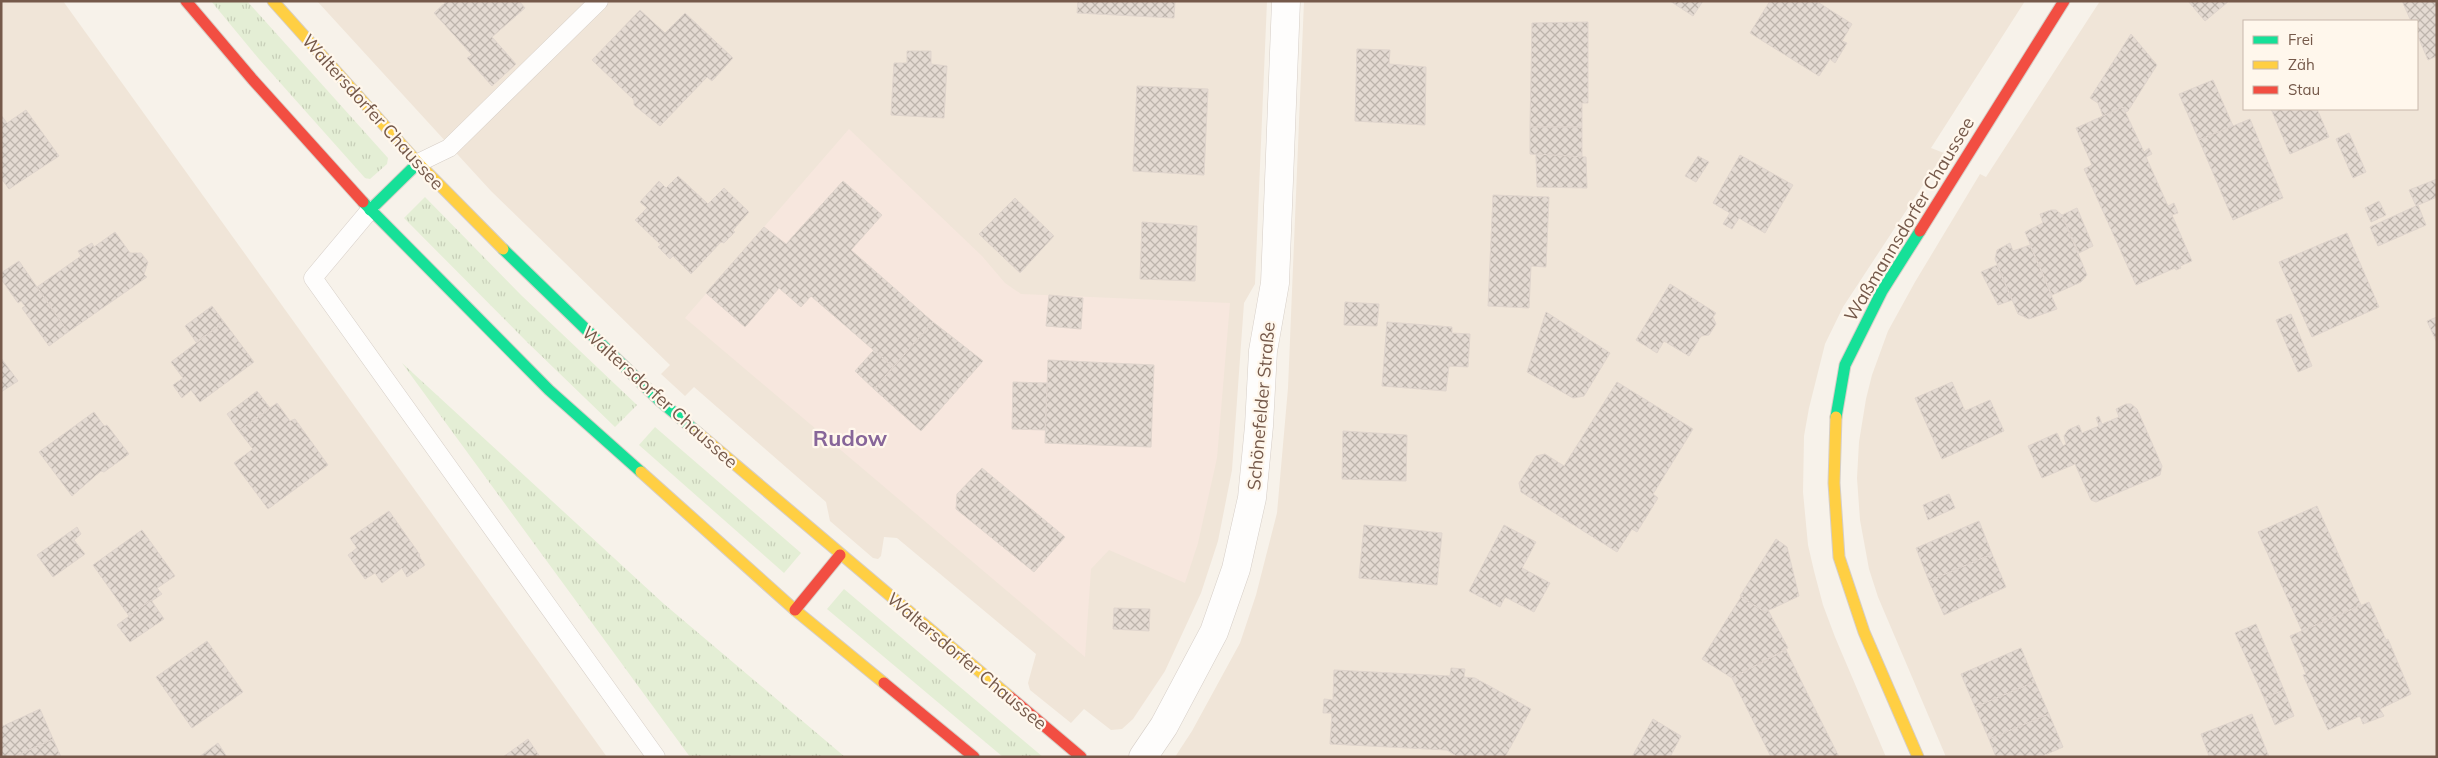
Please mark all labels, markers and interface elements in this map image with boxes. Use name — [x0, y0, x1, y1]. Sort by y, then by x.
legend — [2243, 20, 2418, 110]
street label: Waltersdorfer Chaussee — [297, 29, 449, 195]
text: Frei — [2288, 30, 2313, 49]
text: Zäh — [2288, 55, 2315, 74]
text: Stau — [2288, 80, 2320, 99]
street label: Waßmannsdorfer Chaussee — [1839, 113, 1979, 325]
street label: Waltersdorfer Chaussee — [577, 321, 743, 473]
street label: Schönefelder Straße — [1242, 321, 1280, 491]
district label: Rudow — [813, 424, 888, 452]
street label: Waltersdorfer Chaussee — [882, 587, 1052, 735]

